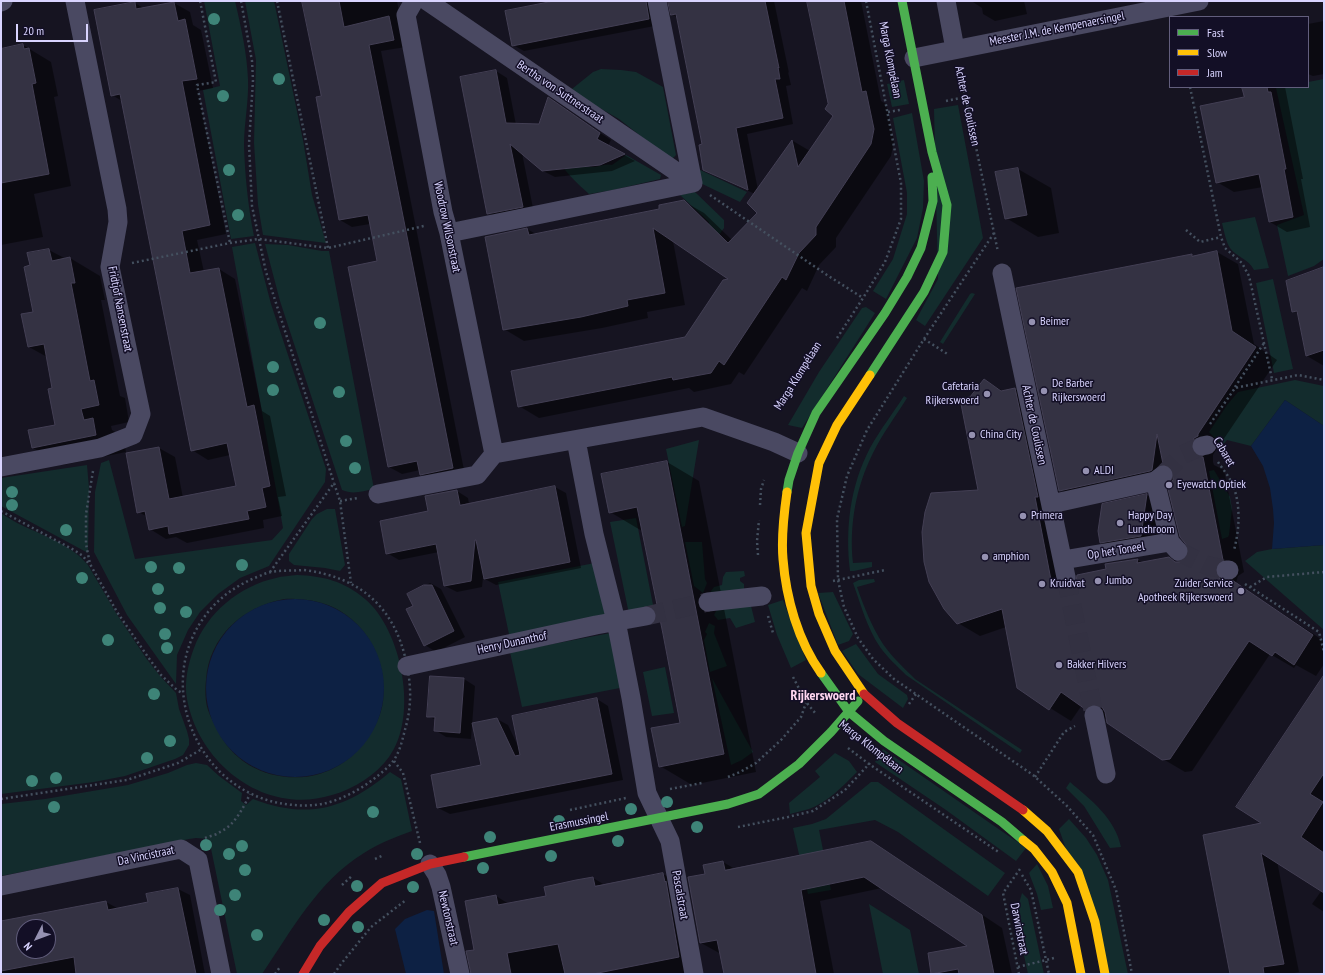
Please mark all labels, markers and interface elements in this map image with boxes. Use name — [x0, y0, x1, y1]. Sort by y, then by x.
street label: Meester J.M. de Kempenaersingel — [988, 9, 1126, 49]
scale bar — [18, 16, 90, 42]
legend — [1169, 16, 1309, 88]
street label: Marga Klompélaan — [876, 20, 904, 100]
text: 20 m — [23, 23, 44, 38]
text: Fast — [1207, 25, 1224, 40]
text: Slow — [1207, 45, 1227, 60]
street label: Bertha von Suttnerstraat — [514, 58, 606, 126]
street label: Achter de Coulissen — [952, 65, 982, 147]
text: Jam — [1207, 65, 1223, 80]
street label: Woodrow Wilsonstraat — [430, 180, 464, 274]
street label: Fridtjof Nansenstraat — [105, 265, 135, 353]
place label: Beimer — [1040, 315, 1069, 329]
marker: Beimer — [1027, 317, 1037, 327]
street label: Marga Klompélaan — [771, 339, 825, 413]
place label: De Barber Rijkerswoerd — [1052, 377, 1105, 405]
place label: Cafetaria Rijkerswoerd — [926, 380, 979, 408]
street label: Achter de Coulissen — [1019, 384, 1049, 466]
marker: De Barber Rijkerswoerd — [1039, 386, 1049, 396]
marker: Cafetaria Rijkerswoerd — [982, 389, 992, 399]
place label: China City — [980, 428, 1022, 442]
marker: China City — [967, 430, 977, 440]
street label: Cabaret — [1210, 435, 1238, 469]
place label: ALDI — [1094, 464, 1114, 478]
marker: ALDI — [1081, 466, 1091, 476]
place label: Eyewatch Optiek — [1177, 478, 1246, 492]
marker: Eyewatch Optiek — [1164, 480, 1174, 490]
place label: Primera — [1031, 509, 1063, 523]
place label: Happy Day Lunchroom — [1128, 509, 1174, 537]
marker: Primera — [1018, 511, 1028, 521]
marker: Happy Day Lunchroom — [1115, 518, 1125, 528]
street label: Op het Toneel — [1086, 539, 1146, 563]
place label: amphion — [993, 550, 1029, 564]
marker: amphion — [980, 552, 990, 562]
place label: Jumbo — [1106, 574, 1132, 588]
marker: Jumbo — [1093, 576, 1103, 586]
place label: Kruidvat — [1050, 577, 1085, 591]
place label: Zuider Service Apotheek Rijkerswoerd — [1138, 577, 1233, 605]
marker: Kruidvat — [1037, 579, 1047, 589]
marker: Zuider Service Apotheek Rijkerswoerd — [1236, 586, 1246, 596]
street label: Henry Dunanthof — [476, 629, 548, 657]
place label: Bakker Hilvers — [1067, 658, 1126, 672]
marker: Bakker Hilvers — [1054, 660, 1064, 670]
district label: Rijkerswoerd — [791, 688, 855, 704]
street label: Marga Klompélaan — [836, 717, 906, 777]
street label: Erasmussingel — [549, 809, 609, 835]
street label: Da Vincistraat — [116, 843, 176, 869]
street label: Pascalstraat — [669, 869, 691, 921]
street label: Newtonstraat — [435, 889, 461, 947]
street label: Darwinstraat — [1007, 902, 1031, 956]
north arrow — [16, 919, 56, 959]
text: N — [21, 939, 35, 953]

